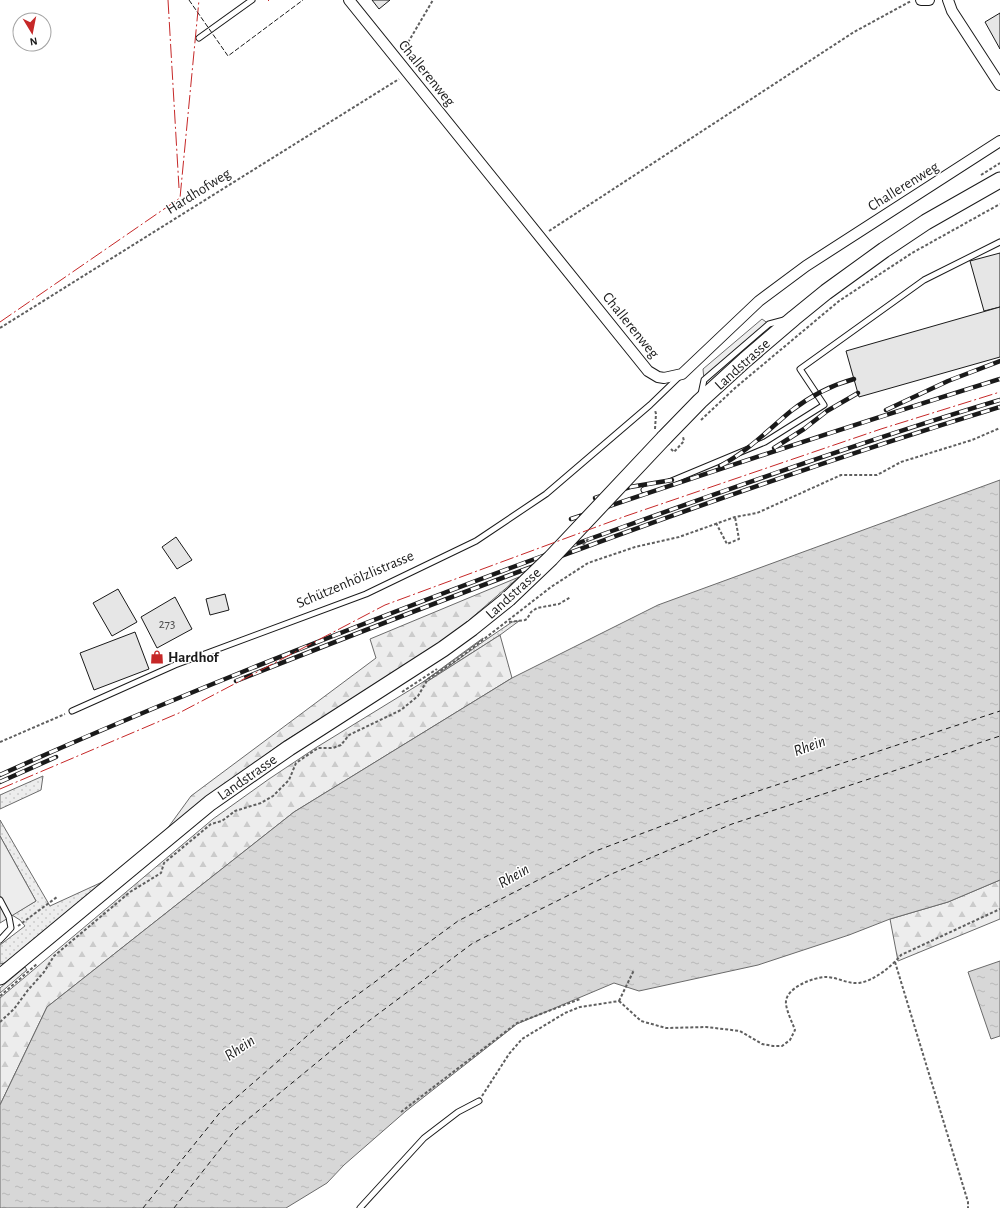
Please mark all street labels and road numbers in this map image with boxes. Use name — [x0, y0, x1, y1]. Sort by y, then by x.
street label: Challerenweg — [396, 37, 458, 110]
street label: Challerenweg — [865, 158, 942, 214]
street label: Hardhofweg — [163, 165, 234, 217]
street label: Challerenweg — [600, 289, 662, 362]
street label: Landstrasse — [712, 336, 773, 393]
street label: Schützenhölzlistrasse — [294, 548, 416, 611]
street label: Landstrasse — [483, 565, 544, 622]
street label: Landstrasse — [215, 752, 280, 803]

